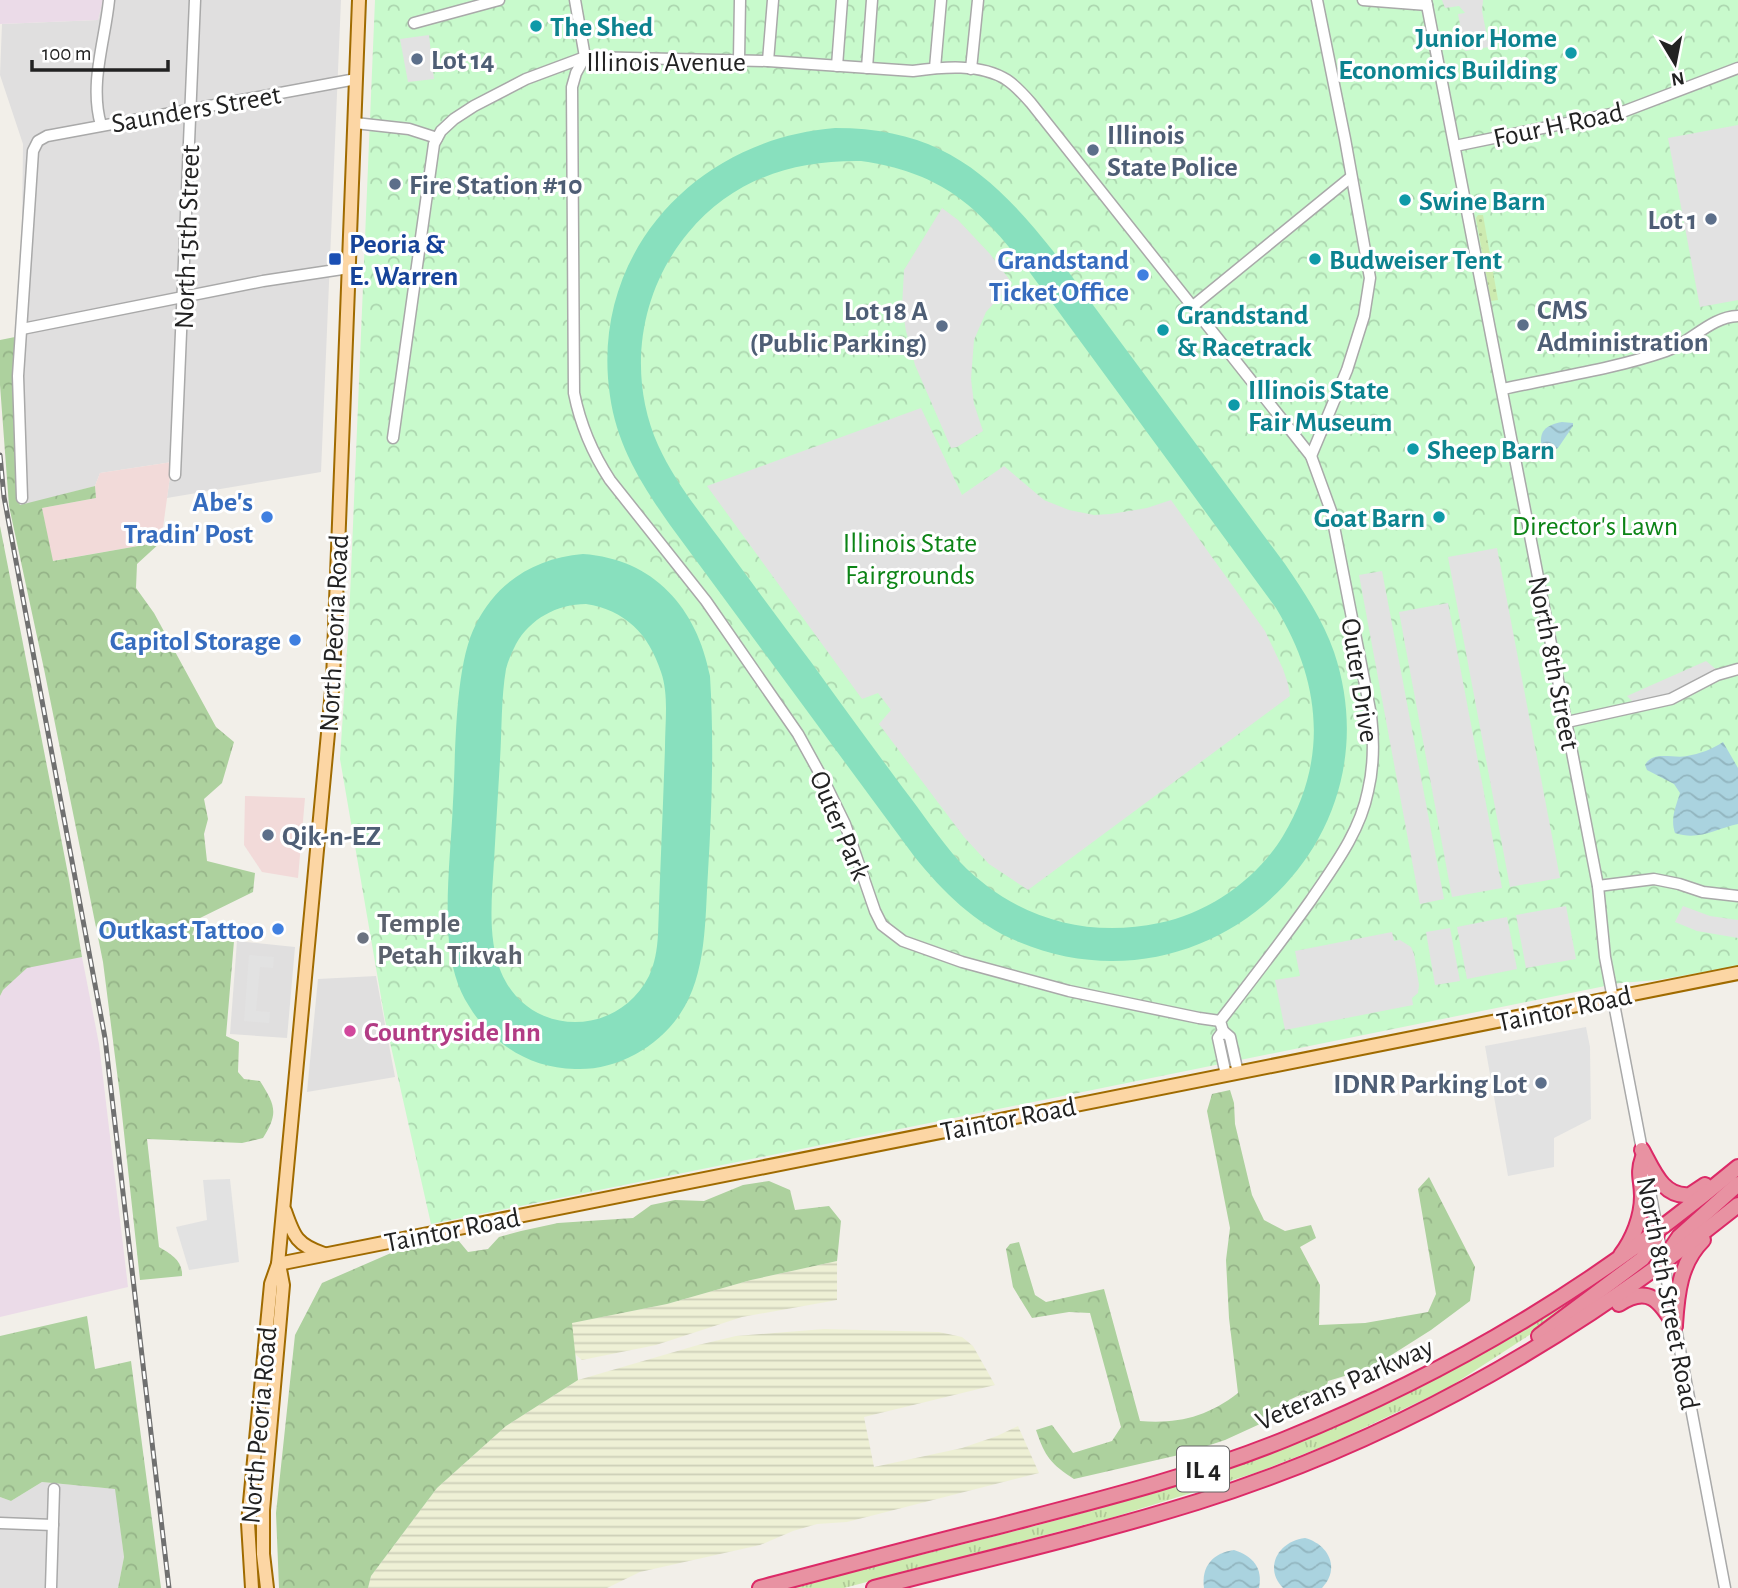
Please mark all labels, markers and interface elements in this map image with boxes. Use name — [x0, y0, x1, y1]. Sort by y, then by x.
place label: The Shed — [550, 14, 653, 42]
marker: The Shed — [528, 18, 544, 34]
place label: Junior Home Economics Building — [1338, 25, 1558, 85]
scale bar — [32, 28, 168, 72]
north arrow — [1640, 28, 1710, 98]
text: 100 m — [42, 43, 92, 64]
marker: Junior Home Economics Building — [1563, 45, 1579, 61]
place label: Lot 14 — [431, 47, 495, 75]
street label: Illinois Avenue — [586, 49, 746, 77]
marker: Lot 14 — [409, 51, 425, 67]
text: N — [1670, 68, 1686, 89]
street label: Saunders Street — [110, 81, 283, 139]
street label: Four H Road — [1491, 99, 1626, 153]
place label: Illinois State Police — [1107, 122, 1238, 182]
marker: Illinois State Police — [1085, 142, 1101, 158]
street label: North 15th Street — [171, 144, 205, 330]
place label: Fire Station #10 — [409, 172, 583, 200]
marker: Fire Station #10 — [387, 176, 403, 192]
place label: Swine Barn — [1419, 188, 1546, 216]
marker: Swine Barn — [1397, 192, 1413, 208]
place label: Lot 1 — [1647, 207, 1697, 235]
marker: Lot 1 — [1703, 211, 1719, 227]
place label: Peoria & E. Warren — [349, 231, 458, 291]
place label: Grandstand Ticket Office — [989, 247, 1129, 307]
place label: Budweiser Tent — [1329, 247, 1503, 275]
marker: Peoria & E. Warren — [327, 251, 343, 267]
marker: Budweiser Tent — [1307, 251, 1323, 267]
marker: Grandstand Ticket Office — [1135, 267, 1151, 283]
place label: CMS Administration — [1537, 297, 1708, 357]
place label: Lot 18 A (Public Parking) — [749, 298, 928, 358]
place label: Grandstand & Racetrack — [1177, 302, 1312, 362]
marker: CMS Administration — [1515, 317, 1531, 333]
marker: Lot 18 A (Public Parking) — [934, 318, 950, 334]
marker: Grandstand & Racetrack — [1155, 322, 1171, 338]
place label: Illinois State Fair Museum — [1248, 377, 1392, 437]
marker: Illinois State Fair Museum — [1226, 397, 1242, 413]
place label: Sheep Barn — [1427, 437, 1555, 465]
marker: Sheep Barn — [1405, 441, 1421, 457]
place label: Abe's Tradin' Post — [123, 489, 254, 549]
place label: Goat Barn — [1314, 505, 1425, 533]
marker: Abe's Tradin' Post — [259, 509, 275, 525]
marker: Goat Barn — [1431, 509, 1447, 525]
park label: Director's Lawn — [1512, 513, 1678, 541]
park label: Illinois State Fairgrounds — [843, 530, 977, 590]
street label: North Peoria Road — [316, 533, 354, 733]
street label: North 8th Street — [1522, 574, 1584, 753]
street label: Outer Drive — [1335, 616, 1383, 744]
place label: Capitol Storage — [110, 628, 281, 656]
marker: Capitol Storage — [287, 632, 303, 648]
street label: Outer Park — [804, 767, 875, 885]
place label: Qik-n-EZ — [282, 823, 381, 851]
marker: Qik-n-EZ — [260, 827, 276, 843]
place label: Temple Petah Tikvah — [377, 910, 523, 970]
place label: Outkast Tattoo — [98, 917, 264, 945]
marker: Outkast Tattoo — [270, 921, 286, 937]
marker: Temple Petah Tikvah — [355, 930, 371, 946]
street label: Taintor Road — [1494, 982, 1635, 1038]
place label: Countryside Inn — [364, 1019, 541, 1047]
marker: Countryside Inn — [342, 1023, 358, 1039]
place label: IDNR Parking Lot — [1333, 1071, 1528, 1099]
marker: IDNR Parking Lot — [1533, 1075, 1549, 1091]
street label: Taintor Road — [938, 1093, 1078, 1147]
street label: North 8th Street Road — [1631, 1174, 1703, 1412]
street label: Taintor Road — [382, 1204, 522, 1258]
street label: North Peoria Road — [237, 1325, 283, 1525]
street label: Veterans Parkway — [1252, 1333, 1438, 1436]
road number: IL 4 — [1177, 1446, 1229, 1492]

